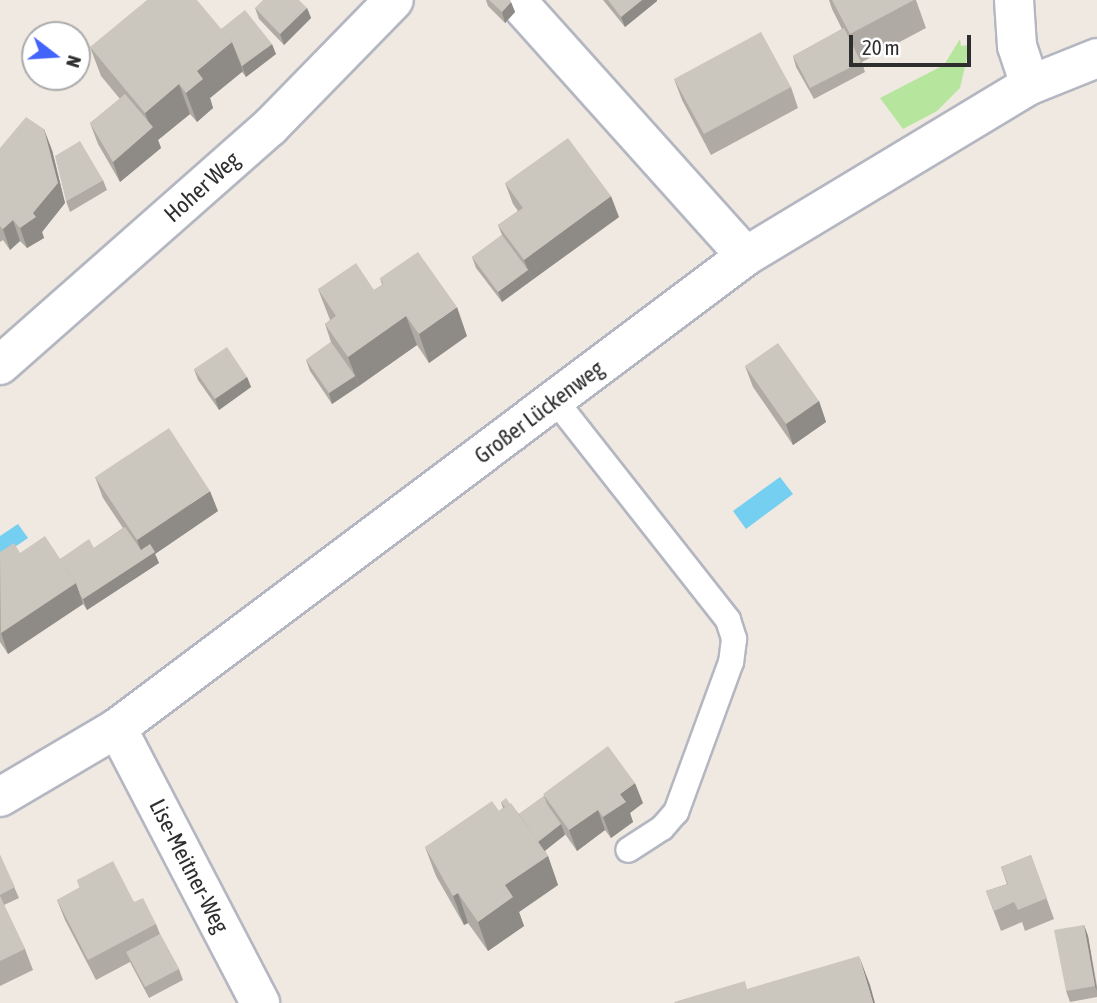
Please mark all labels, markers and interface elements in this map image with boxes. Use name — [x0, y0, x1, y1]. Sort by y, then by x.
north arrow — [21, 21, 91, 91]
scale bar — [852, 21, 974, 65]
text: 20 m — [862, 35, 900, 59]
text: N — [62, 53, 86, 70]
street label: Hoher Weg — [159, 146, 245, 228]
street label: Großer Lückenweg — [469, 354, 609, 470]
street label: Lise-Meitner-Weg — [143, 794, 235, 938]

